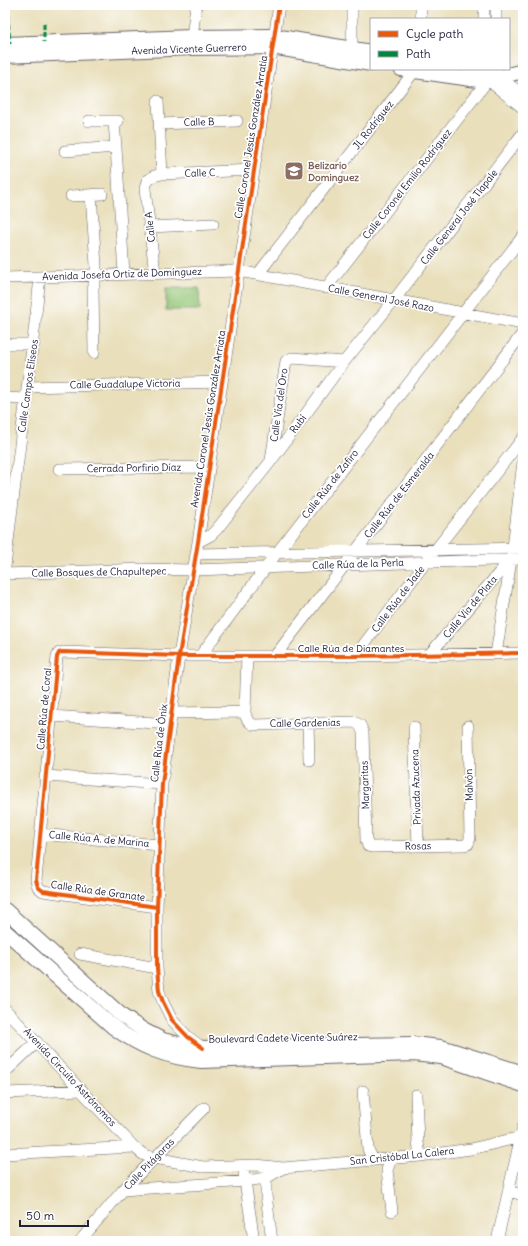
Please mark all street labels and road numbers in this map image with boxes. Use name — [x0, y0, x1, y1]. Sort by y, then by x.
street label: Avenida Vicente Guerrero — [131, 40, 247, 58]
street label: Calle Coronel Jesús González Arratia — [232, 54, 270, 220]
street label: JL Rodríguez — [350, 98, 396, 152]
street label: Calle B — [183, 115, 215, 129]
street label: Calle Coronel Emilio Rodríguez — [360, 126, 454, 242]
street label: Calle C — [184, 166, 216, 180]
street label: Calle General José Tlapale — [418, 167, 500, 267]
street label: Calle A — [142, 210, 158, 243]
street label: Avenida Josefa Ortiz de Domínguez — [42, 265, 202, 283]
street label: Calle General José Razo — [327, 281, 436, 315]
street label: Avenida Coronel Jesús González Arriata — [188, 329, 228, 509]
street label: Calle Campos Elíseos — [15, 338, 41, 434]
street label: Calle Vía del Oro — [267, 367, 291, 443]
street label: Calle Guadalupe Victoria — [69, 377, 181, 391]
street label: Rubí — [287, 412, 309, 436]
street label: Calle Rúa de Zafiro — [299, 446, 361, 521]
street label: Calle Rúa de Esmeralda — [361, 449, 437, 541]
street label: Cerrada Porfirio Díaz — [87, 461, 182, 475]
street label: Calle Rúa de la Perla — [312, 556, 404, 572]
street label: Calle Rúa de Jade — [369, 563, 427, 635]
street label: Calle Bosques de Chapultepec — [31, 564, 167, 580]
street label: Calle Vía de Plata — [440, 573, 500, 641]
street label: Calle Rúa de Diamantes — [298, 642, 405, 655]
street label: Calle Rúa de Coral — [34, 667, 54, 751]
street label: Calle Rúa de Ónix — [148, 703, 170, 783]
street label: Calle Gardenias — [269, 716, 341, 730]
street label: Privada Azucena — [408, 749, 424, 825]
street label: Margaritas — [358, 760, 372, 810]
street label: Malvón — [462, 769, 476, 801]
street label: Calle Rúa A. de Marina — [48, 828, 150, 850]
street label: Rosas — [405, 839, 432, 853]
street label: Calle Rúa de Granate — [50, 878, 146, 904]
street label: Avenida Circuito Astrónomos — [21, 1025, 119, 1129]
street label: Boulevard Cadete Vicente Suárez — [208, 1030, 358, 1046]
street label: Calle Pitágoras — [121, 1135, 177, 1193]
street label: San Cristóbal La Calera — [349, 1144, 455, 1168]

